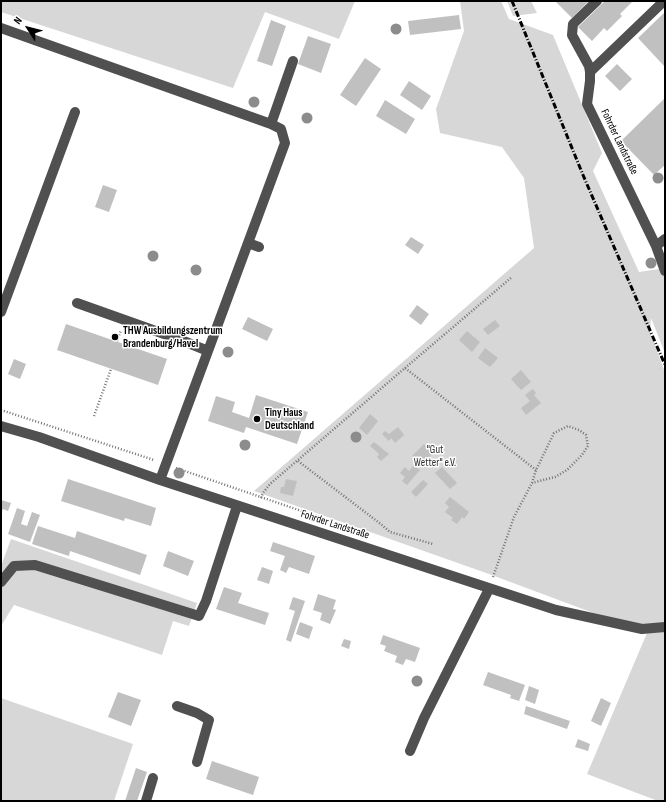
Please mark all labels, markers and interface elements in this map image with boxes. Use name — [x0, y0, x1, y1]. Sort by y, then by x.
north arrow — [8, 8, 48, 48]
text: N — [11, 14, 25, 27]
street label: Fohrder Landstraße — [597, 107, 641, 177]
place label: THW Ausbildungszentrum Brandenburg/Havel — [123, 324, 223, 350]
marker: THW Ausbildungszentrum Brandenburg/Havel — [110, 332, 120, 342]
place label: Tiny Haus Deutschland — [265, 406, 314, 432]
marker: Tiny Haus Deutschland — [252, 414, 262, 424]
park label: "Gut Wetter" e.V. — [414, 443, 456, 469]
street label: Fohrder Landstraße — [299, 508, 371, 542]

